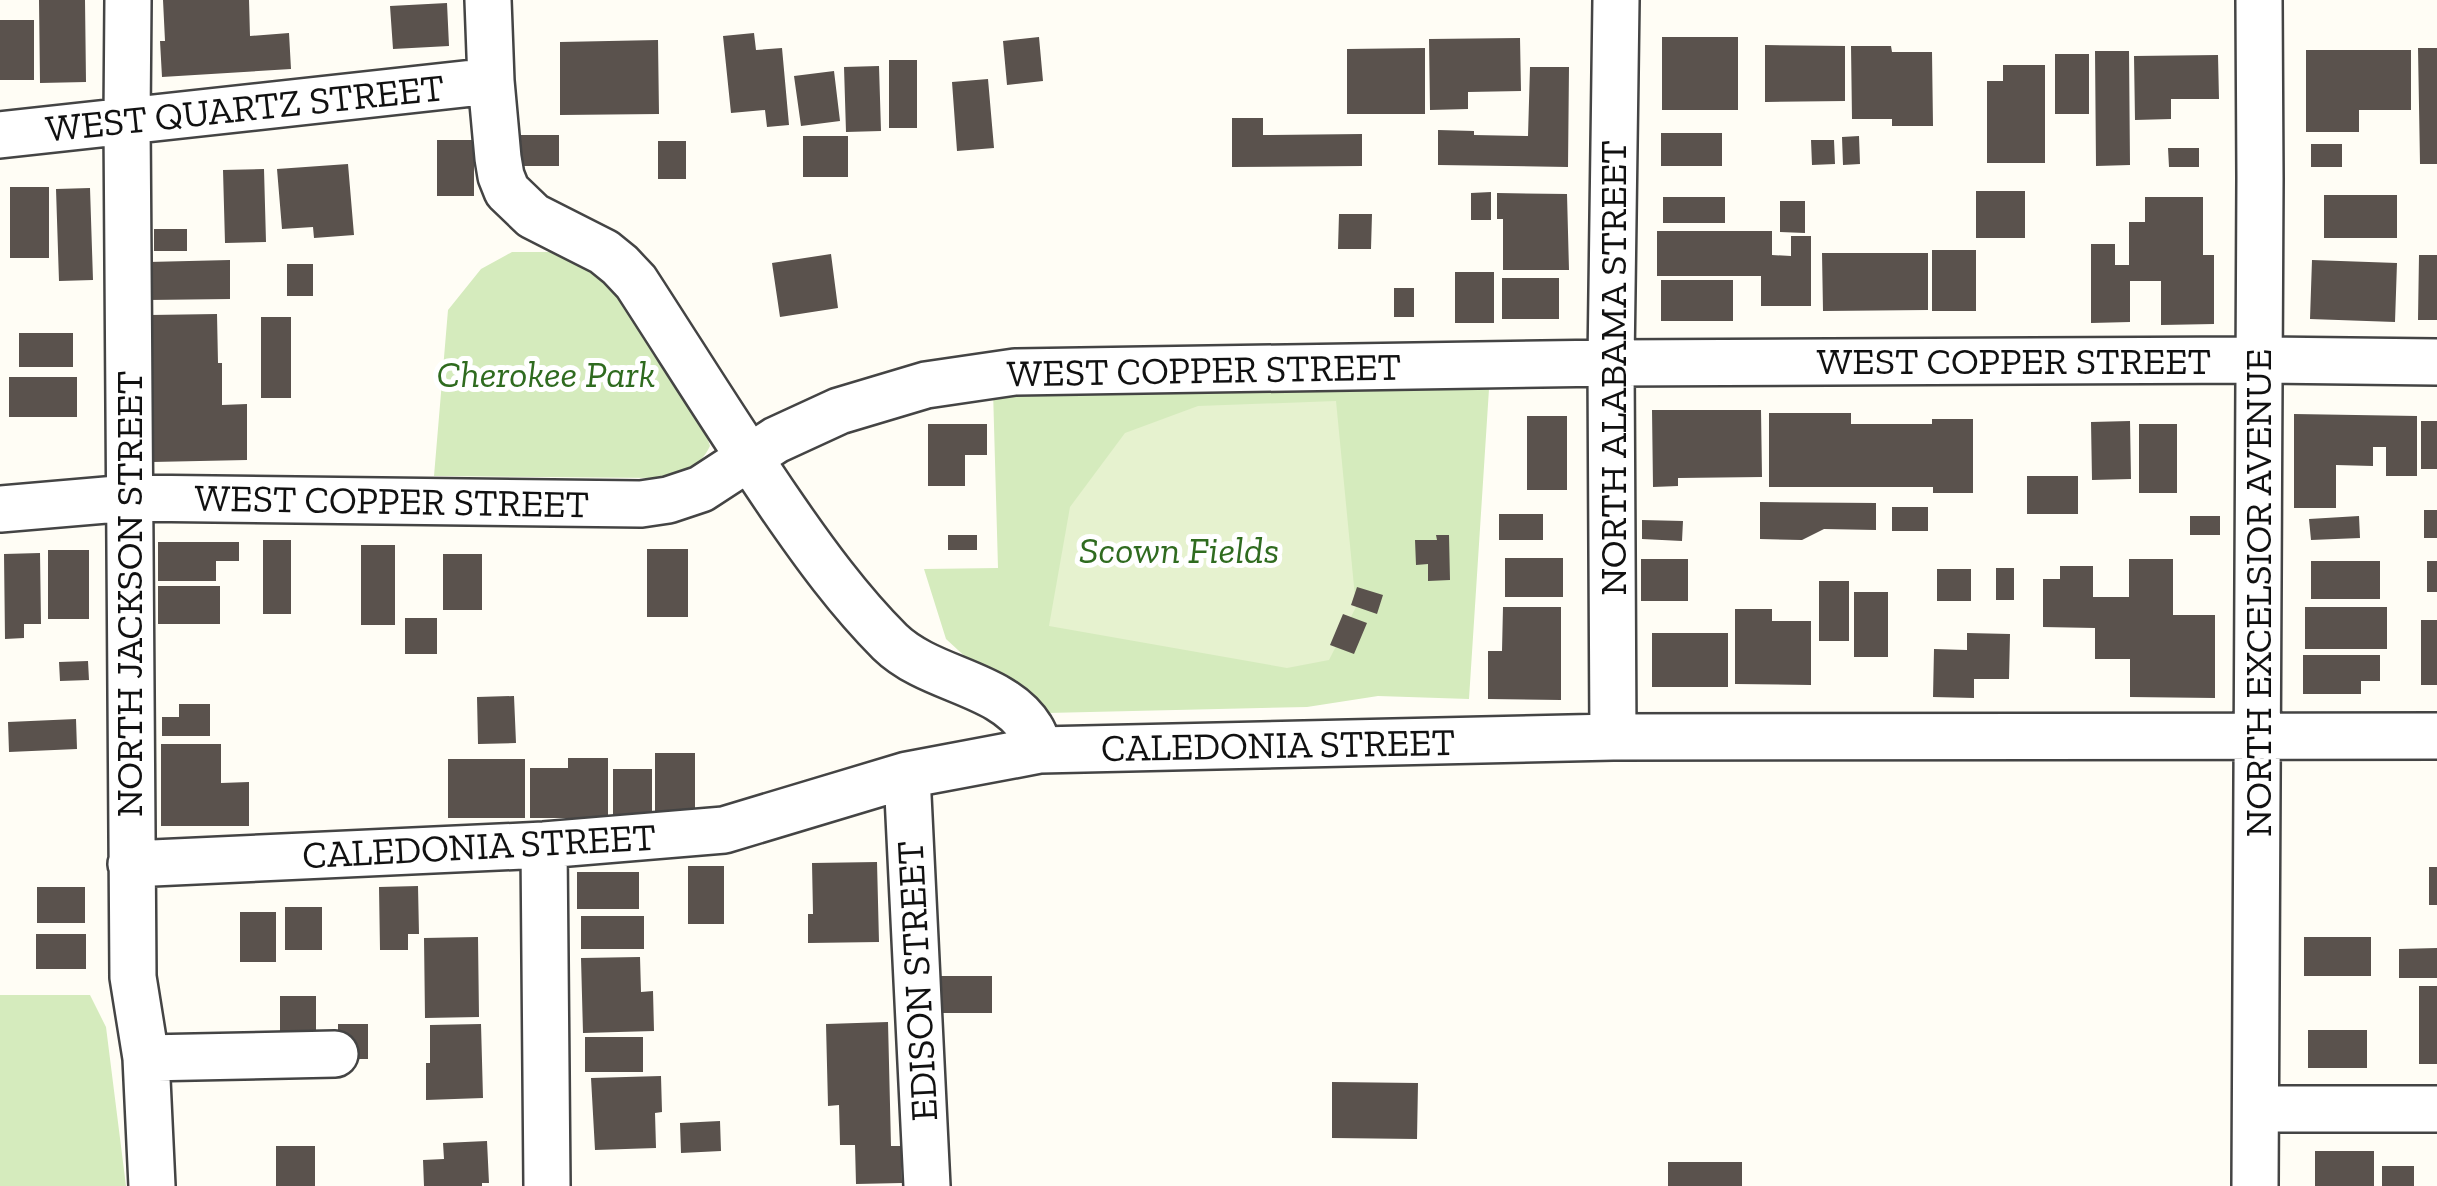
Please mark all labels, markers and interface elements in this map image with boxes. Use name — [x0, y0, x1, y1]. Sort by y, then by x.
street label: WEST QUARTZ STREET — [44, 64, 446, 152]
street label: NORTH ALABAMA STREET — [1590, 140, 1636, 596]
street label: WEST COPPER STREET — [1817, 338, 2211, 384]
street label: WEST COPPER STREET — [1006, 344, 1402, 396]
street label: NORTH EXCELSIOR AVENUE — [2235, 349, 2281, 837]
park label: Cherokee Park — [437, 351, 655, 397]
street label: NORTH JACKSON STREET — [106, 371, 152, 817]
street label: WEST COPPER STREET — [194, 475, 590, 527]
park label: Scown Fields — [1079, 527, 1279, 573]
street label: CALEDONIA STREET — [1101, 719, 1455, 771]
street label: CALEDONIA STREET — [301, 814, 657, 878]
street label: EDISON STREET — [887, 840, 947, 1122]

